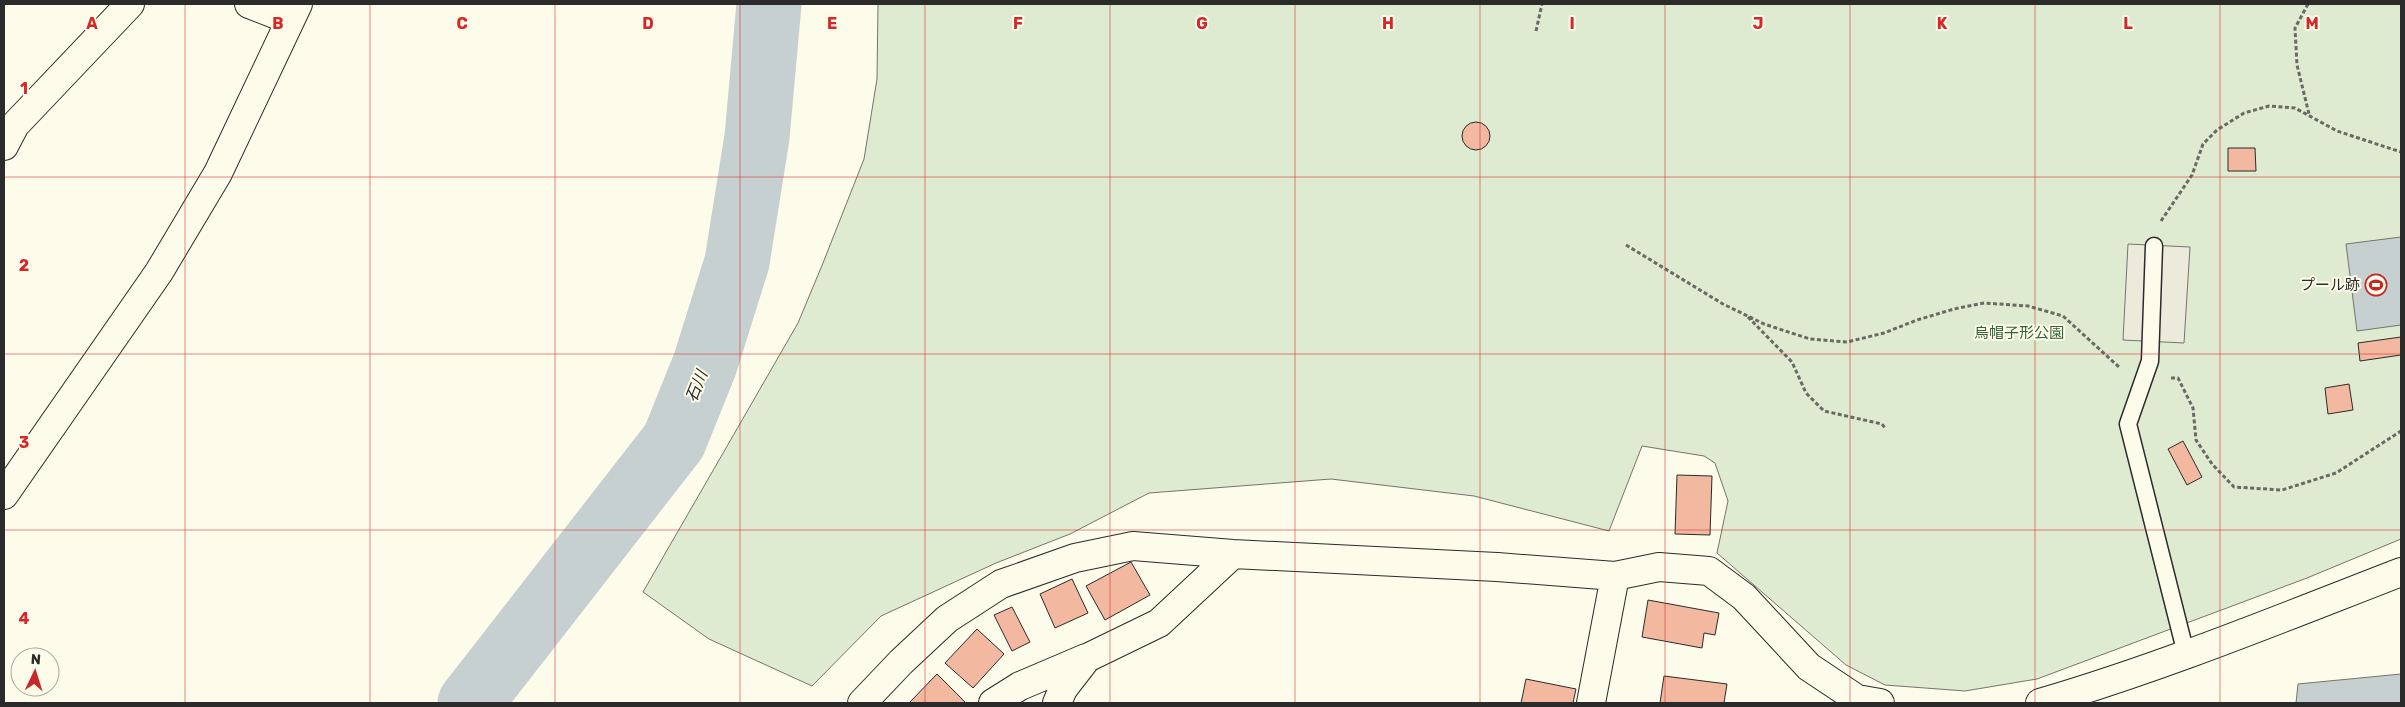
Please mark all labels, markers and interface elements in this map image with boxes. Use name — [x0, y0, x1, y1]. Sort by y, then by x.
text: A — [86, 14, 98, 33]
text: B — [272, 14, 284, 33]
text: C — [456, 14, 468, 33]
text: D — [642, 14, 654, 33]
text: E — [827, 14, 837, 33]
text: F — [1013, 14, 1023, 33]
text: G — [1196, 14, 1208, 33]
text: H — [1382, 14, 1394, 33]
text: I — [1569, 14, 1575, 33]
text: J — [1753, 14, 1763, 33]
text: K — [1937, 14, 1948, 33]
text: L — [2123, 14, 2133, 33]
text: M — [2305, 14, 2319, 33]
text: 1 — [20, 79, 28, 98]
text: 2 — [19, 256, 29, 275]
sports icon: プール跡 — [2364, 273, 2388, 297]
place label: プール跡 — [2300, 276, 2360, 294]
park label: 烏帽子形公園 — [1974, 324, 2064, 342]
water label: 石川 — [682, 366, 712, 405]
text: 3 — [19, 433, 29, 452]
text: 4 — [19, 609, 30, 628]
north arrow — [10, 647, 60, 697]
text: N — [30, 651, 41, 668]

